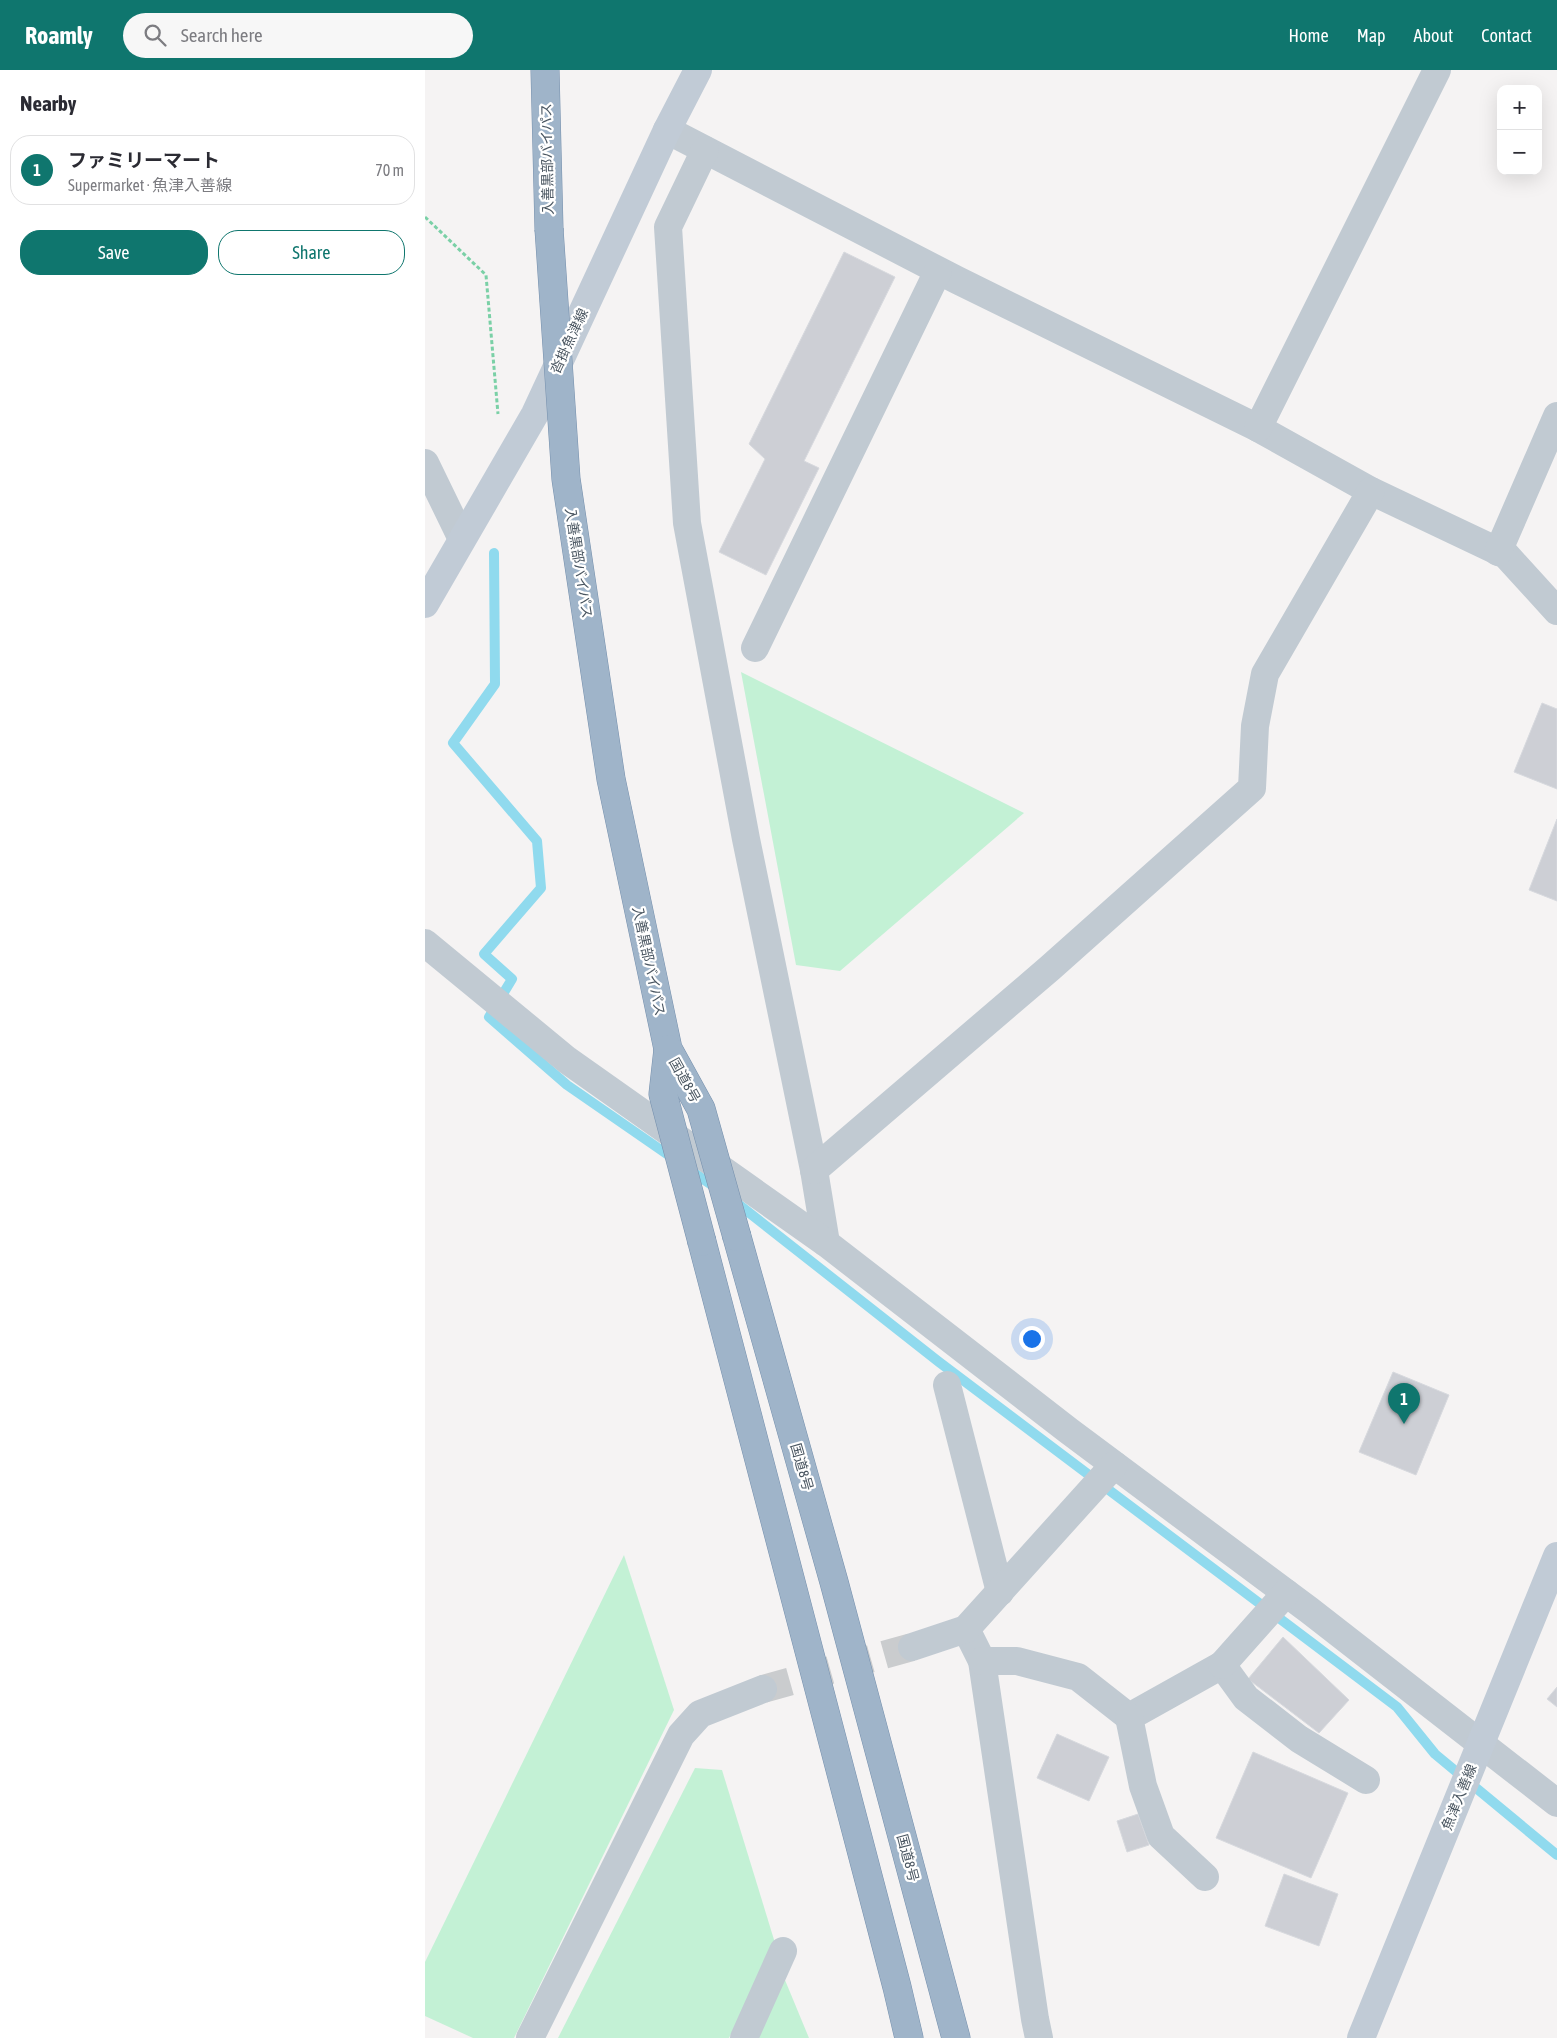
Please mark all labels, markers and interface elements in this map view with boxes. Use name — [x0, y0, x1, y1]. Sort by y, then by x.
search box — [123, 13, 473, 58]
icon: search — [141, 21, 169, 49]
text: Roamly — [25, 22, 93, 49]
text: Search here — [181, 24, 263, 46]
text: Home — [1289, 25, 1329, 46]
text: Map — [1357, 25, 1386, 46]
text: About — [1414, 25, 1453, 46]
text: Contact — [1481, 25, 1532, 46]
map controls — [1497, 85, 1542, 175]
button: + — [1497, 85, 1542, 130]
text: Nearby — [20, 91, 76, 115]
street label: 入善黒部バイパス — [538, 103, 556, 215]
button: − — [1497, 130, 1542, 175]
text: ファミリーマート — [68, 149, 220, 171]
text: 1 — [33, 161, 41, 179]
text: 70 m — [375, 161, 404, 179]
text: Supermarket · 魚津入善線 — [68, 176, 232, 194]
button: Save — [20, 230, 208, 275]
button: Share — [218, 230, 405, 275]
street label: 沓掛魚津線 — [547, 306, 591, 376]
street label: 入善黒部バイパス — [562, 507, 596, 619]
street label: 入善黒部バイパス — [630, 905, 668, 1017]
street label: 国道8号 — [666, 1055, 704, 1105]
your location — [1019, 1326, 1045, 1352]
pin: 1 — [1388, 1383, 1420, 1424]
street label: 国道8号 — [788, 1441, 816, 1493]
street label: 魚津入善線 — [1438, 1762, 1480, 1832]
street label: 国道8号 — [894, 1832, 922, 1884]

